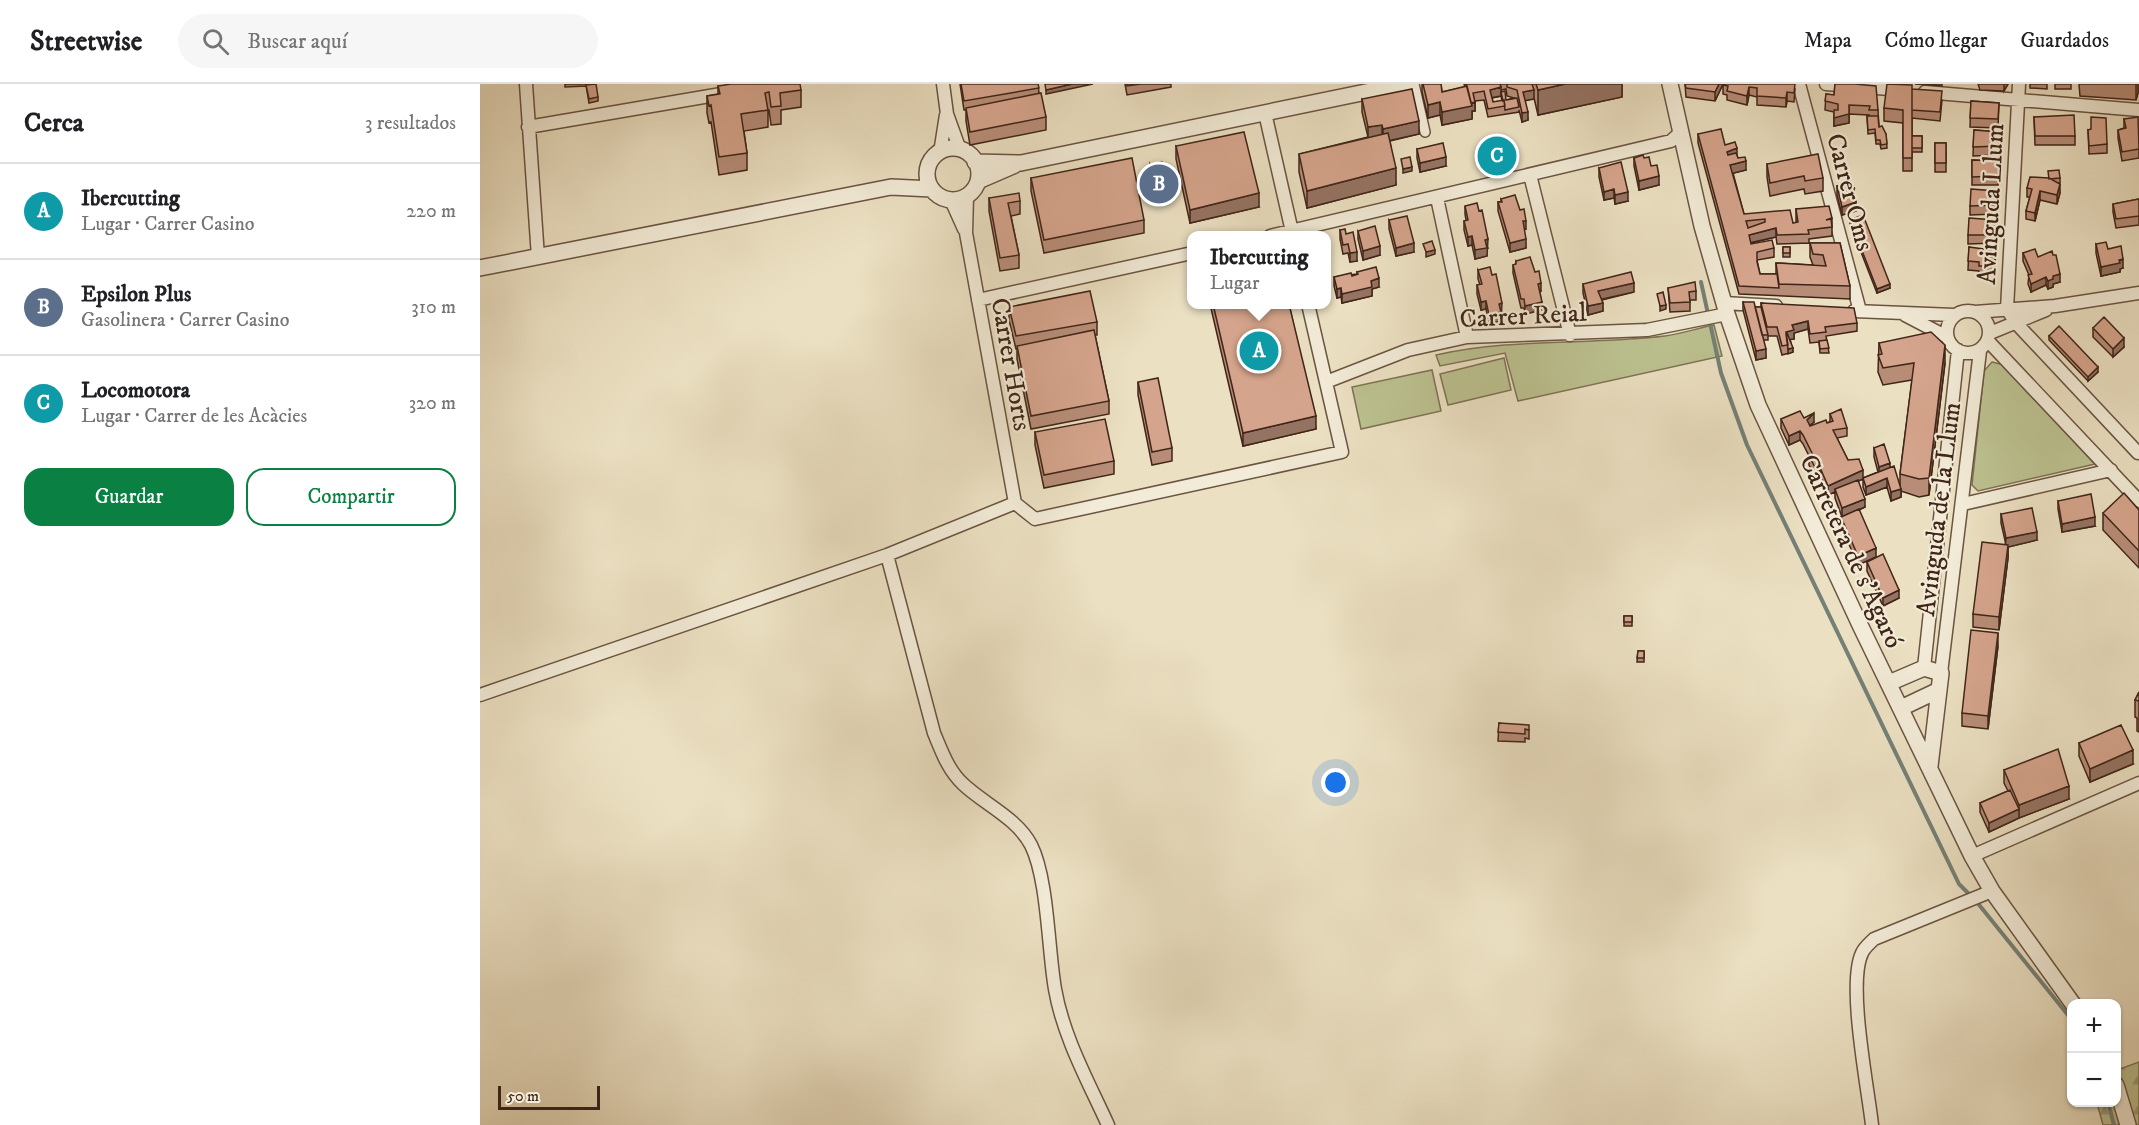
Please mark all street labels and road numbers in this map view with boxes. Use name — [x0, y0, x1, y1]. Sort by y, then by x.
street label: Avinguda Llum — [1971, 123, 2012, 286]
street label: Carrer Oms — [1818, 130, 1881, 255]
street label: Carrer Horts — [983, 295, 1038, 433]
street label: Carrer Reial — [1459, 297, 1588, 336]
street label: Avinguda de la Llum — [1910, 400, 1969, 618]
street label: Carretera de s'Agaró — [1791, 449, 1910, 654]

